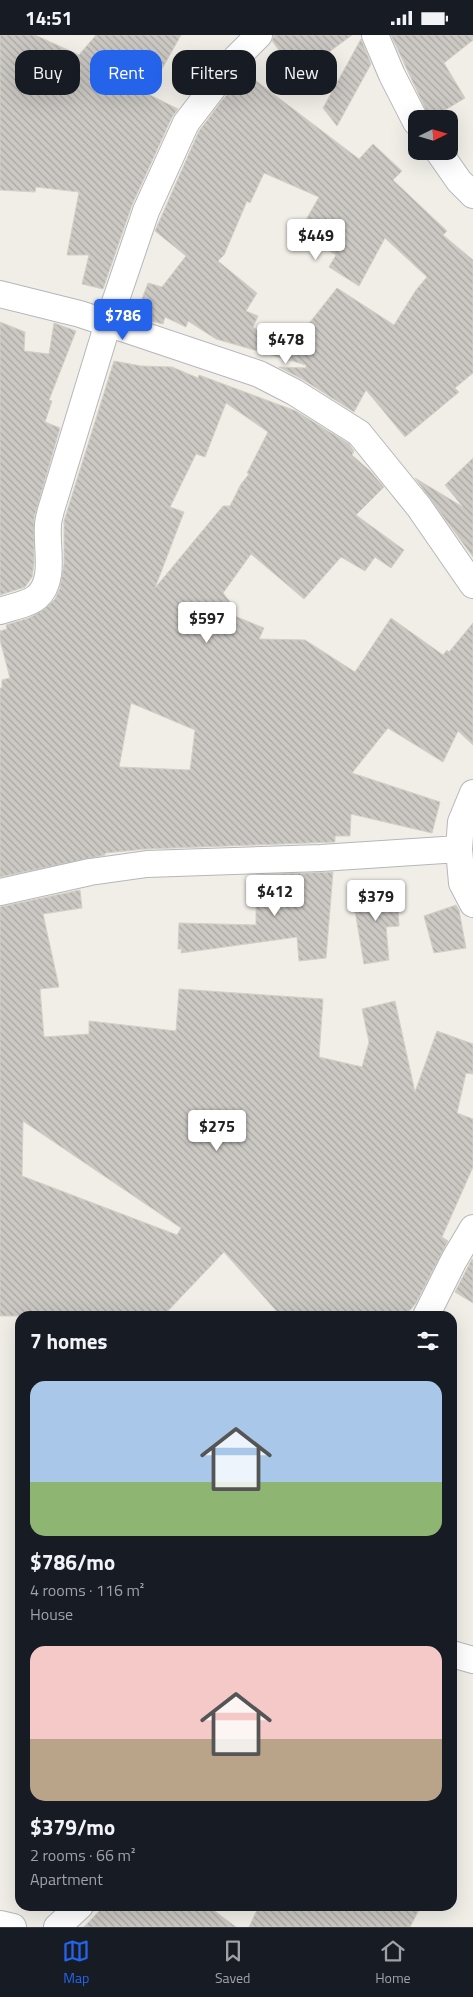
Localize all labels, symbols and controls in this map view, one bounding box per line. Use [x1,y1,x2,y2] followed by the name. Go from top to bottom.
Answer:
[25,3,72,32] text: 14:51
[15,50,80,95] chip: Buy
[90,50,162,95] chip: Rent
[172,50,256,95] chip: Filters
[266,50,337,95] chip: New
[408,110,458,160] north arrow
[408,110,458,160] map controls
[286,219,346,261] pin: $449
[298,223,334,247] text: $449
[93,299,153,341] pin: $786
[105,303,141,327] text: $786
[256,323,316,365] pin: $478
[268,327,304,351] text: $478
[177,601,237,644] pin: $597
[189,606,225,630] text: $597
[245,875,305,917] pin: $412
[257,879,293,903] text: $412
[346,879,406,922] pin: $379
[358,884,394,908] text: $379
[187,1109,247,1152] pin: $275
[199,1114,235,1138] text: $275
[30,1325,107,1357] text: 7 homes
[414,1327,442,1355] icon: filters
[191,1414,281,1504] icon: home
[30,1546,115,1578] text: $786/mo
[30,1578,144,1602] text: 4 rooms · 116 m²
[30,1602,73,1626] text: House
[191,1679,281,1769] icon: home
[30,1811,115,1843] text: $379/mo
[30,1843,135,1867] text: 2 rooms · 66 m²
[30,1867,103,1891] text: Apartment
[62,1937,90,1988] tab: Map
[215,1937,251,1988] tab: Saved
[375,1937,411,1988] tab: Home

